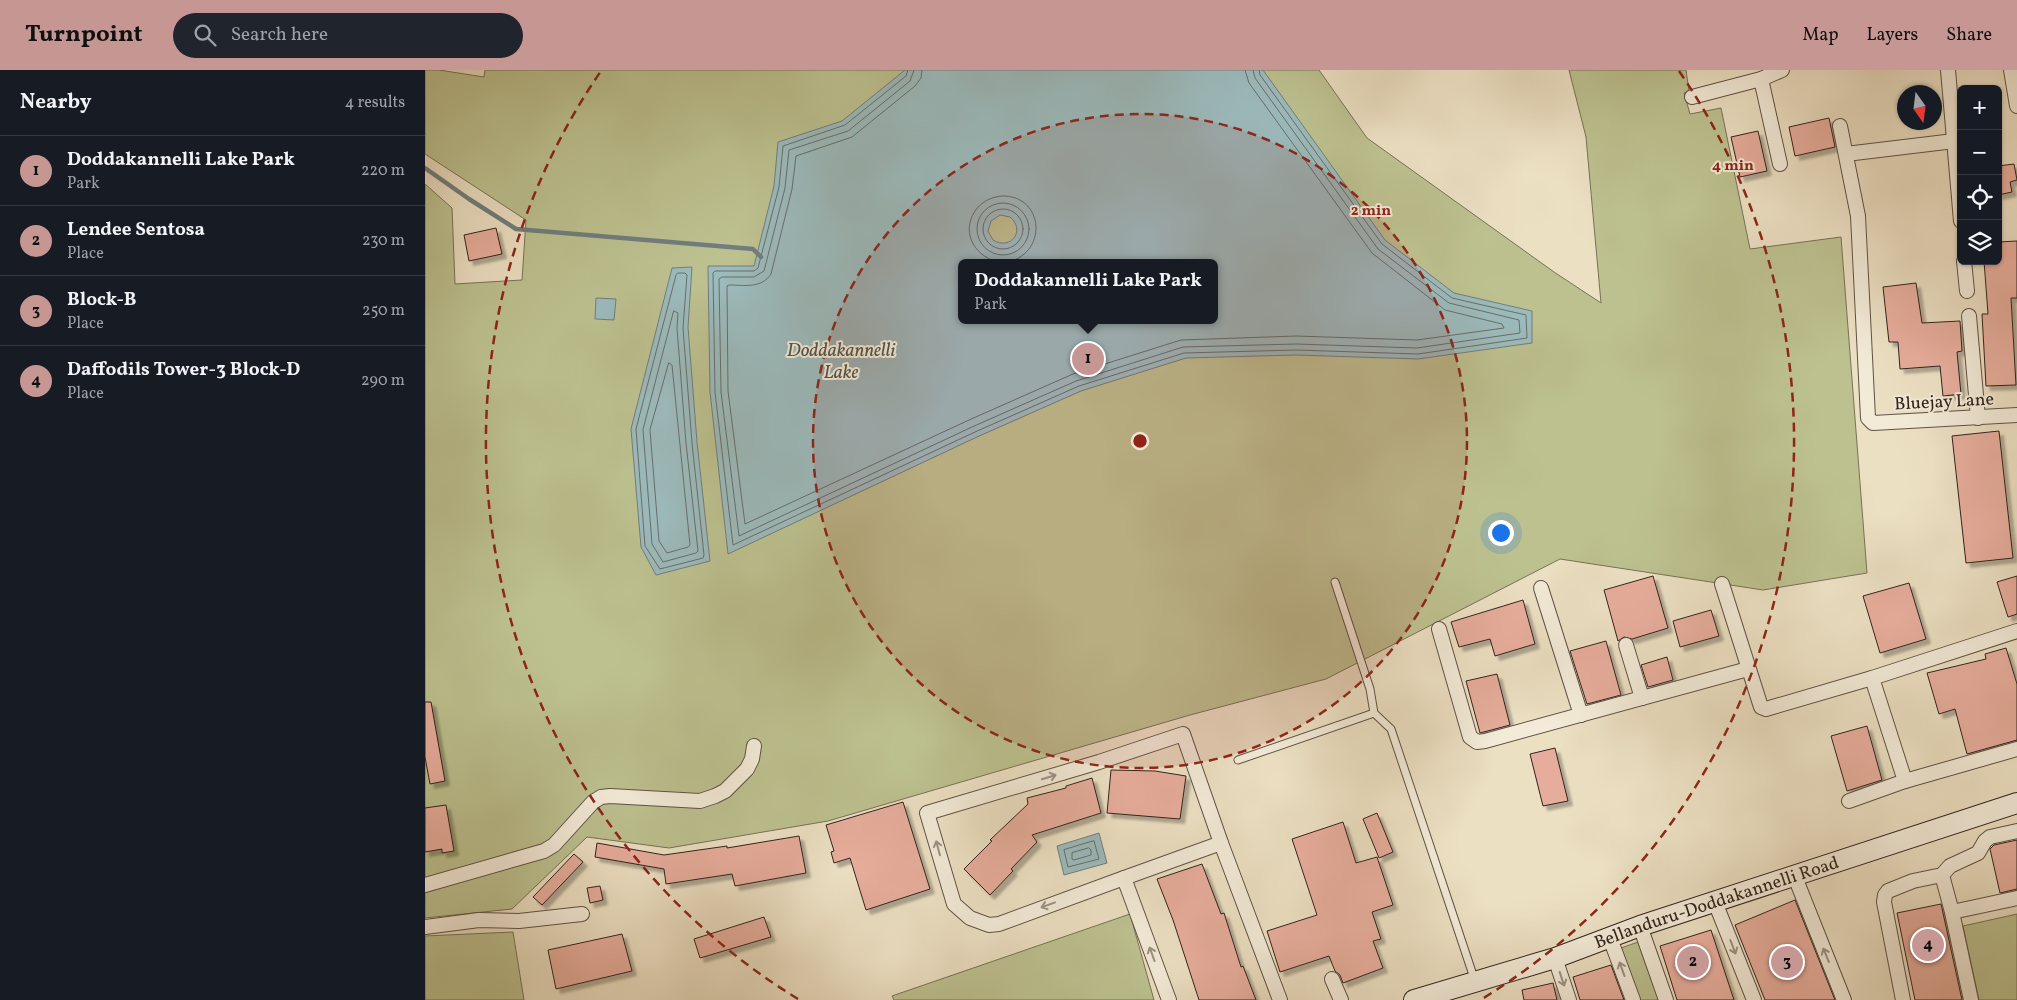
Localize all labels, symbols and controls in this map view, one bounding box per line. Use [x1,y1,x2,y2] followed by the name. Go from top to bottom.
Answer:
[173,13,523,58] search box
[25,18,143,52] text: Turnpoint
[191,21,219,49] icon: search
[231,22,328,48] text: Search here
[1802,23,1838,48] text: Map
[1866,23,1918,48] text: Layers
[1946,23,1992,48] text: Share
[1897,85,1942,130] north arrow
[1957,85,2002,265] map controls
[1957,85,2002,130] button: +
[20,88,91,117] text: Nearby
[345,92,405,114] text: 4 results
[1957,130,2002,175] button: −
[67,147,295,173] text: Doddakannelli Lake Park
[1712,156,1754,177] text: 4 min
[33,160,39,182] text: 1
[361,160,405,182] text: 220 m
[67,173,100,195] text: Park
[1957,175,2002,220] button: locate
[1351,201,1391,222] text: 2 min
[67,217,205,243] text: Lendee Sentosa
[1957,220,2002,265] button: layers
[32,230,40,252] text: 2
[362,230,405,252] text: 230 m
[67,243,104,265] text: Place
[958,259,1218,324] popup
[974,268,1202,294] text: Doddakannelli Lake Park
[67,287,136,313] text: Block-B
[974,294,1007,316] text: Park
[32,300,40,322] text: 3
[362,300,405,322] text: 250 m
[67,313,104,335] text: Place
[787,338,896,386] water label: Doddakannelli Lake
[1072,340,1104,378] pin: 1
[67,357,300,383] text: Daffodils Tower-3 Block-D
[31,370,41,392] text: 4
[361,370,405,392] text: 290 m
[67,383,104,405] text: Place
[1894,387,1995,418] street label: Bluejay Lane
[1131,432,1149,450] centre of rings
[1488,520,1514,546] your location
[1040,771,1056,781] one-way arrow
[932,840,942,856] one-way arrow
[1591,851,1842,956] street label: Bellanduru-Doddakannelli Road
[1041,901,1056,910] one-way arrow
[1912,926,1944,964] pin: 4
[1729,939,1738,954] one-way arrow
[1677,943,1709,981] pin: 2
[1771,943,1803,981] pin: 3
[1147,947,1156,962] one-way arrow
[1821,948,1831,963] one-way arrow
[1617,962,1626,977] one-way arrow
[1558,971,1568,987] one-way arrow

